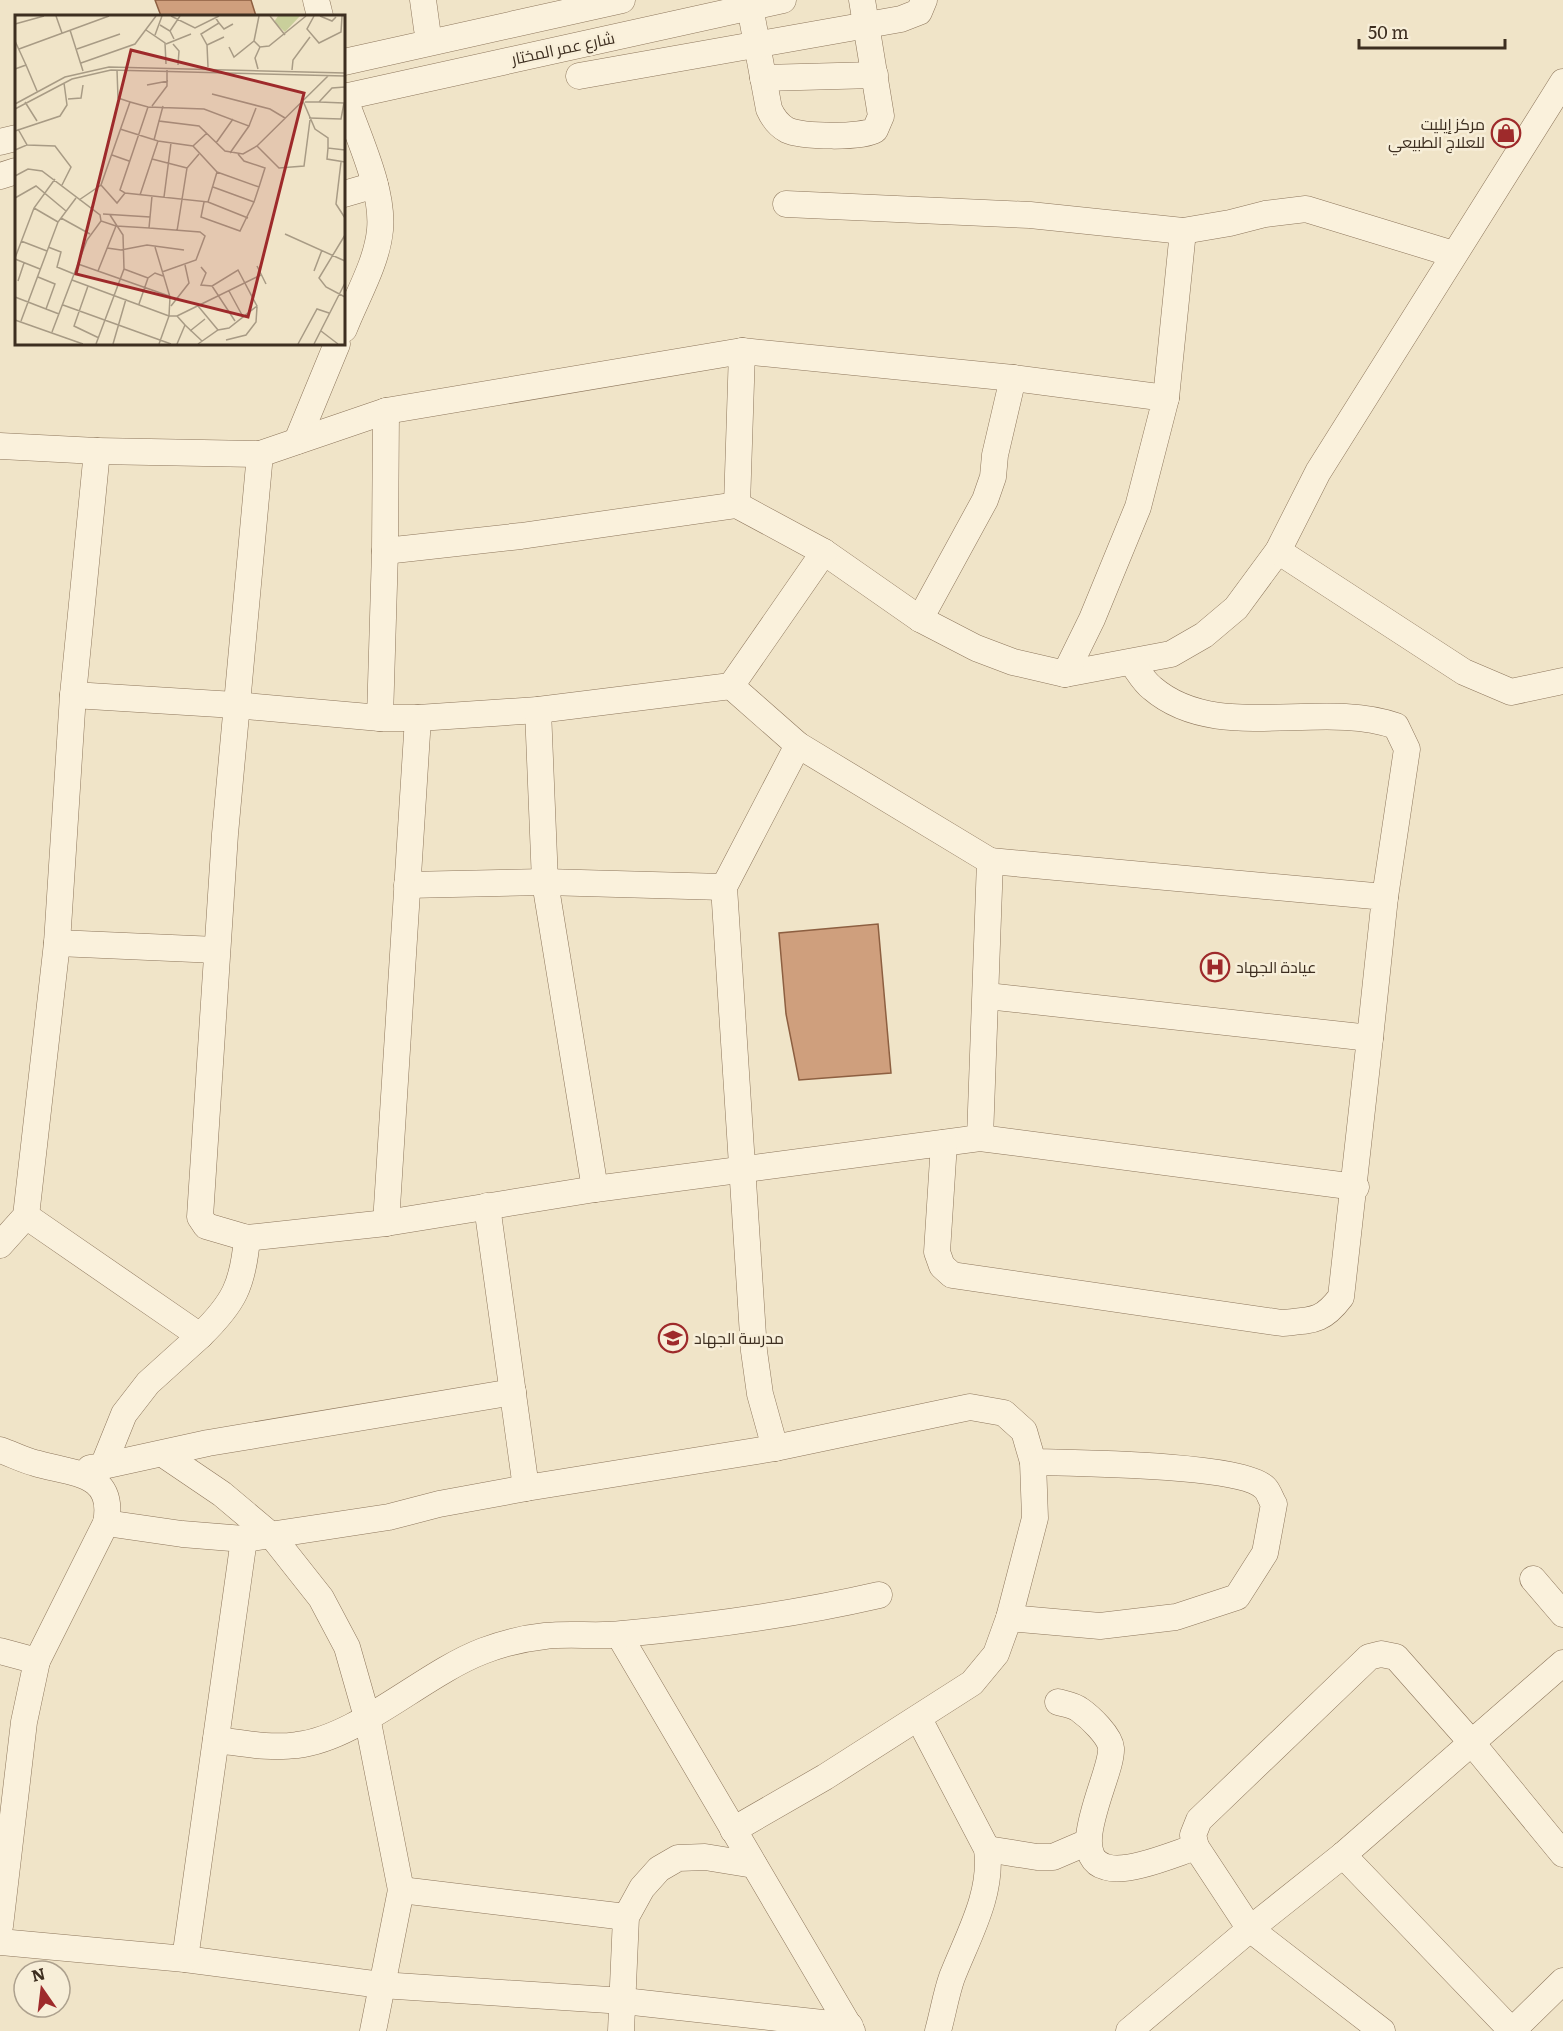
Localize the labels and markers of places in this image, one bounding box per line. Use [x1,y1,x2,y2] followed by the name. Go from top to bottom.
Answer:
[1388,111,1485,156] place label: مركز إيليت للعلاج الطبيعي
[1490,117,1522,149] shop icon: مركز إيليت للعلاج الطبيعي
[1199,951,1231,983] hospital icon: عيادة الجهاد
[1236,954,1317,978] place label: عيادة الجهاد
[657,1322,689,1354] school or university icon: مدرسة الجهاد
[694,1325,784,1349] place label: مدرسة الجهاد

